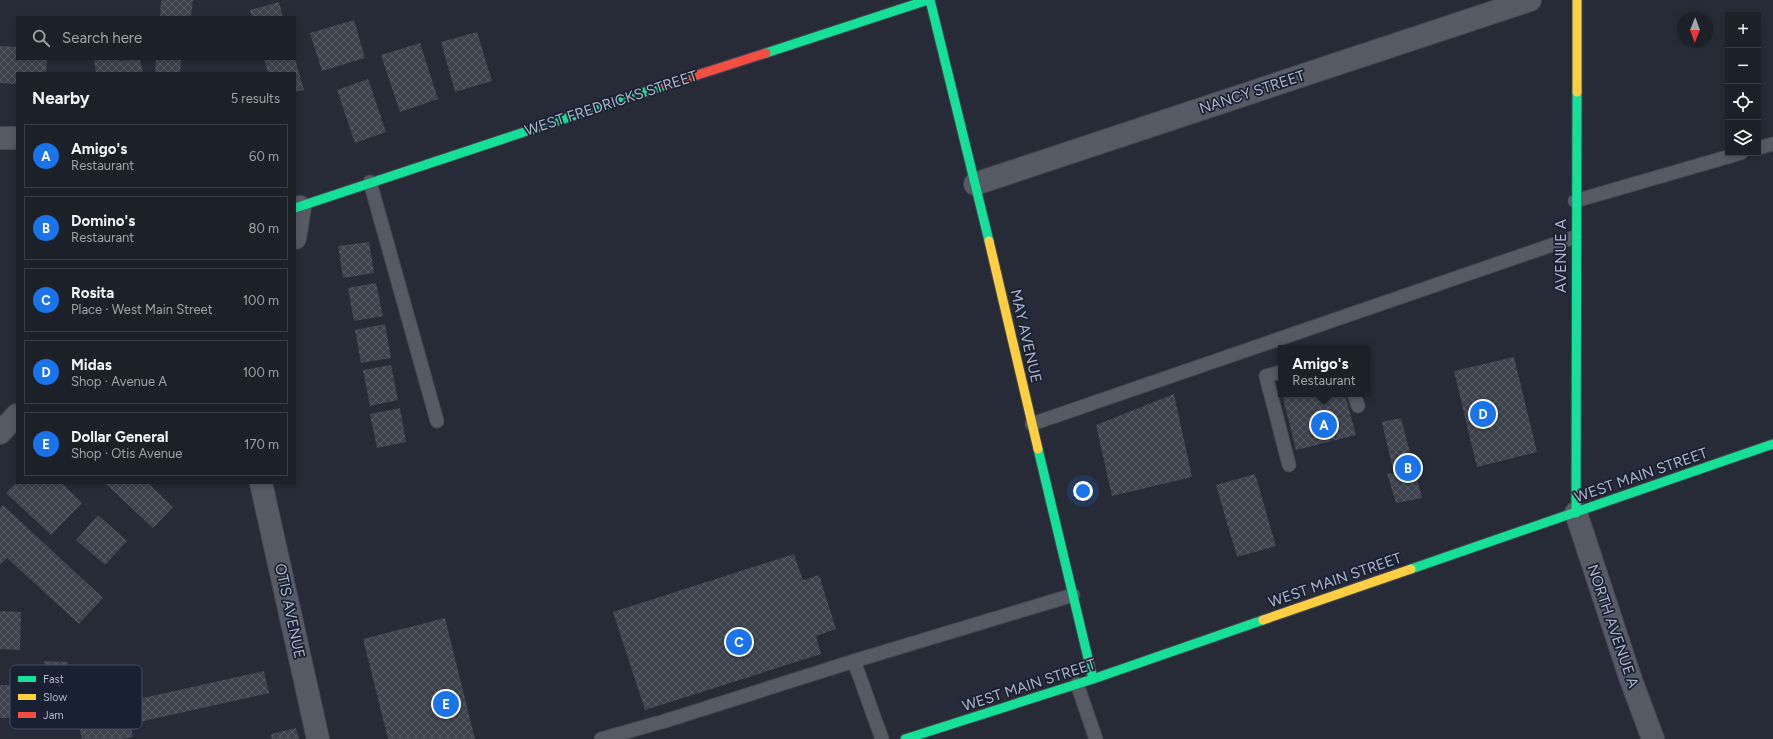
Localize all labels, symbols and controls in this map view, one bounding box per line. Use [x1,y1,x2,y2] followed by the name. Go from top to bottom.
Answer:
[1677,12,1713,48] north arrow
[1725,12,1761,156] map controls
[1725,12,1761,48] button: +
[16,16,296,60] search box
[30,27,52,49] icon: search
[62,29,142,47] text: Search here
[1725,48,1761,84] button: −
[522,66,700,139] street label: WEST FREDRICKS STREET
[1197,66,1308,118] street label: NANCY STREET
[1725,84,1761,120] button: locate
[32,88,90,108] text: Nearby
[231,91,280,106] text: 5 results
[1725,120,1761,156] button: layers
[71,140,127,158] text: Amigo's
[41,149,51,164] text: A
[249,149,279,164] text: 60 m
[71,158,134,173] text: Restaurant
[71,212,135,230] text: Domino's
[1552,219,1570,293] street label: AVENUE A
[42,221,50,236] text: B
[248,221,279,236] text: 80 m
[71,230,134,245] text: Restaurant
[71,284,114,302] text: Rosita
[1007,288,1045,384] street label: MAY AVENUE
[41,293,51,308] text: C
[243,293,279,308] text: 100 m
[71,302,213,317] text: Place · West Main Street
[1278,345,1370,397] popup
[1292,355,1348,373] text: Amigo's
[71,356,112,374] text: Midas
[41,365,51,380] text: D
[243,365,279,380] text: 100 m
[1292,373,1356,388] text: Restaurant
[71,374,167,389] text: Shop · Avenue A
[1470,399,1496,429] pin: D
[1311,410,1337,440] pin: A
[71,428,169,446] text: Dollar General
[42,437,50,452] text: E
[244,437,279,452] text: 170 m
[1572,444,1711,506] street label: WEST MAIN STREET
[71,446,182,461] text: Shop · Otis Avenue
[1395,453,1421,483] pin: B
[1073,481,1093,501] your location
[1266,549,1405,611] street label: WEST MAIN STREET
[271,562,309,660] street label: OTIS AVENUE
[1583,562,1643,690] street label: NORTH AVENUE A
[726,627,752,657] pin: C
[960,655,1099,715] street label: WEST MAIN STREET
[10,665,142,729] legend
[43,673,64,686] text: Fast
[433,689,459,719] pin: E
[43,691,67,704] text: Slow
[43,709,64,722] text: Jam

